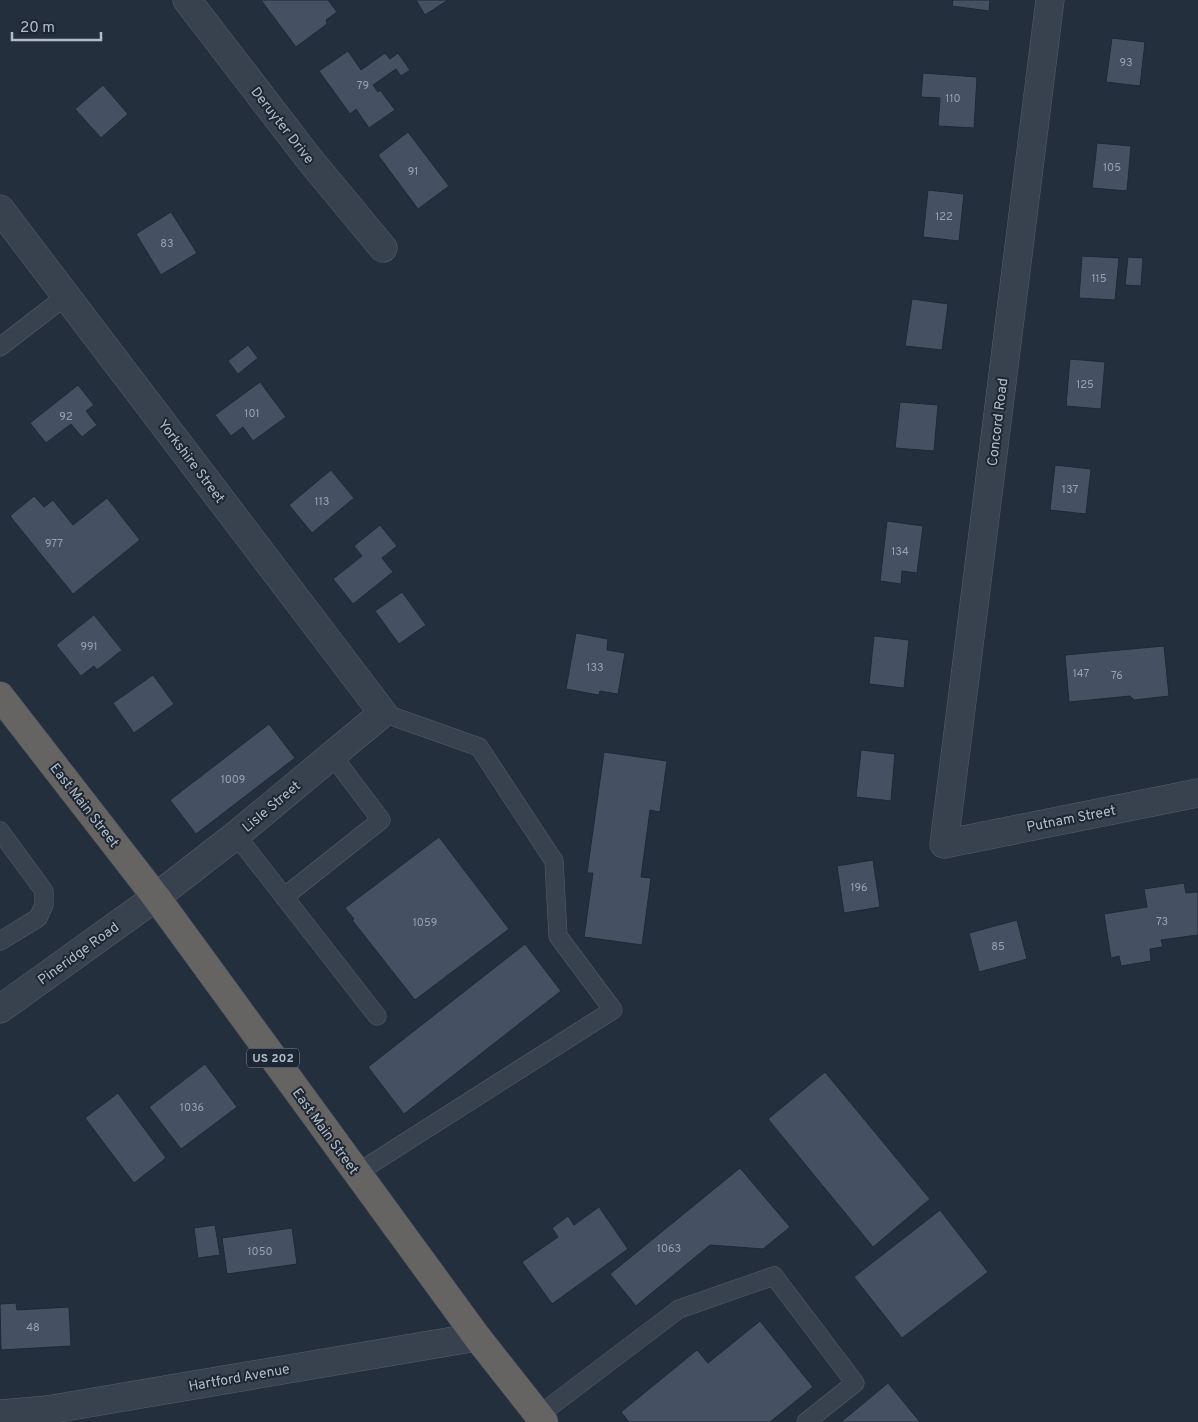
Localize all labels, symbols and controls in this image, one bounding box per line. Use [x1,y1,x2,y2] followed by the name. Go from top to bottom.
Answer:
[12,10,101,42] scale bar
[20,19,55,38] text: 20 m
[1119,56,1133,70] house number: 93
[357,79,369,93] house number: 79
[247,84,317,168] street label: Deruyter Drive
[945,92,961,106] house number: 110
[1103,161,1121,175] house number: 105
[408,165,418,179] house number: 91
[935,210,953,224] house number: 122
[160,237,174,251] house number: 83
[1091,272,1107,286] house number: 115
[985,377,1012,467] street label: Concord Road
[1076,378,1094,392] house number: 125
[244,407,260,421] house number: 101
[59,410,73,424] house number: 92
[154,417,228,507] street label: Yorkshire Street
[1062,483,1078,497] house number: 137
[315,495,329,509] house number: 113
[45,537,63,551] house number: 977
[891,545,909,559] house number: 134
[80,640,98,654] house number: 991
[586,661,604,675] house number: 133
[1073,667,1089,681] house number: 147
[1111,669,1123,683] house number: 76
[46,760,122,851] street label: East Main Street
[221,773,245,787] house number: 1009
[239,778,305,836] street label: Lisle Street
[1025,803,1117,836] street label: Putnam Street
[850,881,868,895] house number: 196
[1156,915,1168,929] house number: 73
[413,916,437,930] house number: 1059
[35,919,123,989] street label: Pineridge Road
[991,940,1005,954] house number: 85
[247,1048,299,1068] road number: US 202
[288,1086,362,1178] street label: East Main Street
[180,1101,204,1115] house number: 1036
[657,1242,681,1256] house number: 1063
[247,1245,273,1259] house number: 1050
[26,1321,40,1335] house number: 48
[187,1361,291,1396] street label: Hartford Avenue

